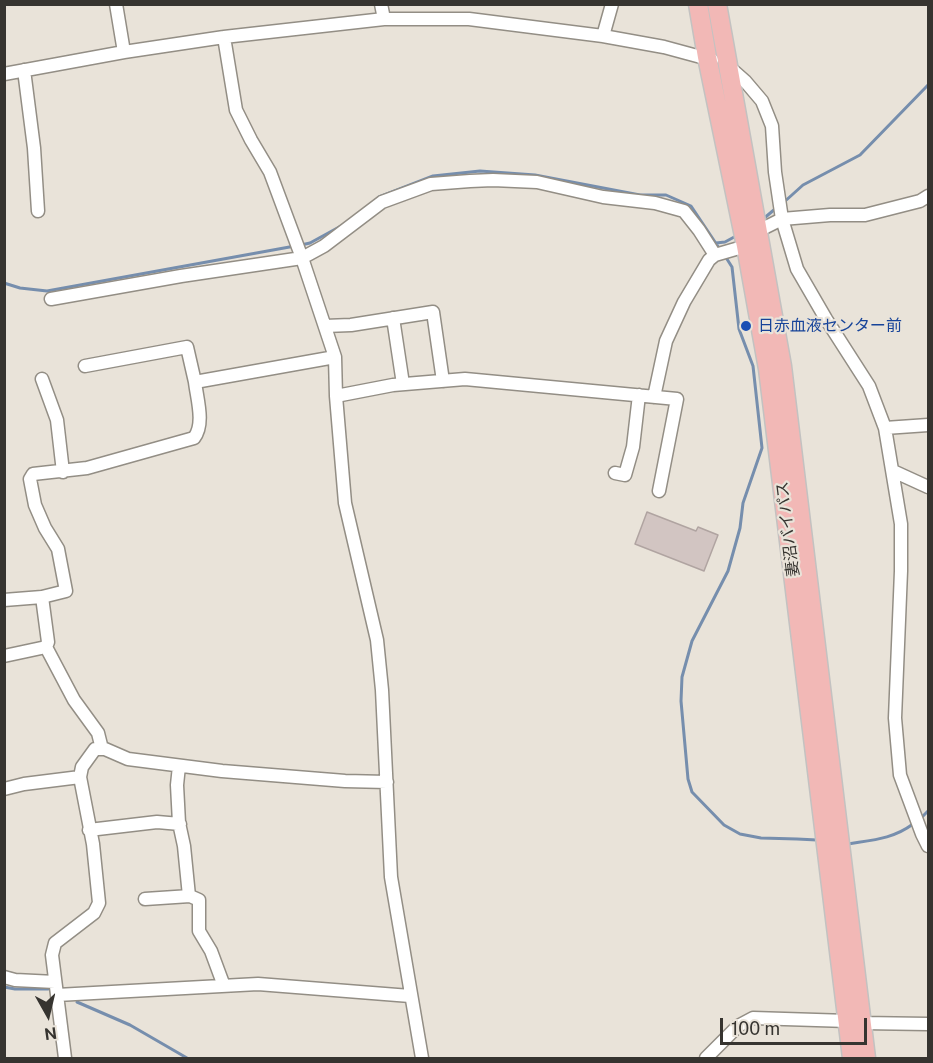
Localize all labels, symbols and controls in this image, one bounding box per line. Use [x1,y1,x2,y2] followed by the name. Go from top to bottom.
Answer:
[758,316,902,336] place label: 日赤血液センター前
[739,319,753,333] marker: 日赤血液センター前
[773,480,803,578] street label: 妻沼バイパス
[18,985,78,1045] north arrow
[723,1006,870,1044] scale bar
[731,1018,780,1039] text: 100 m
[43,1023,58,1044] text: N

